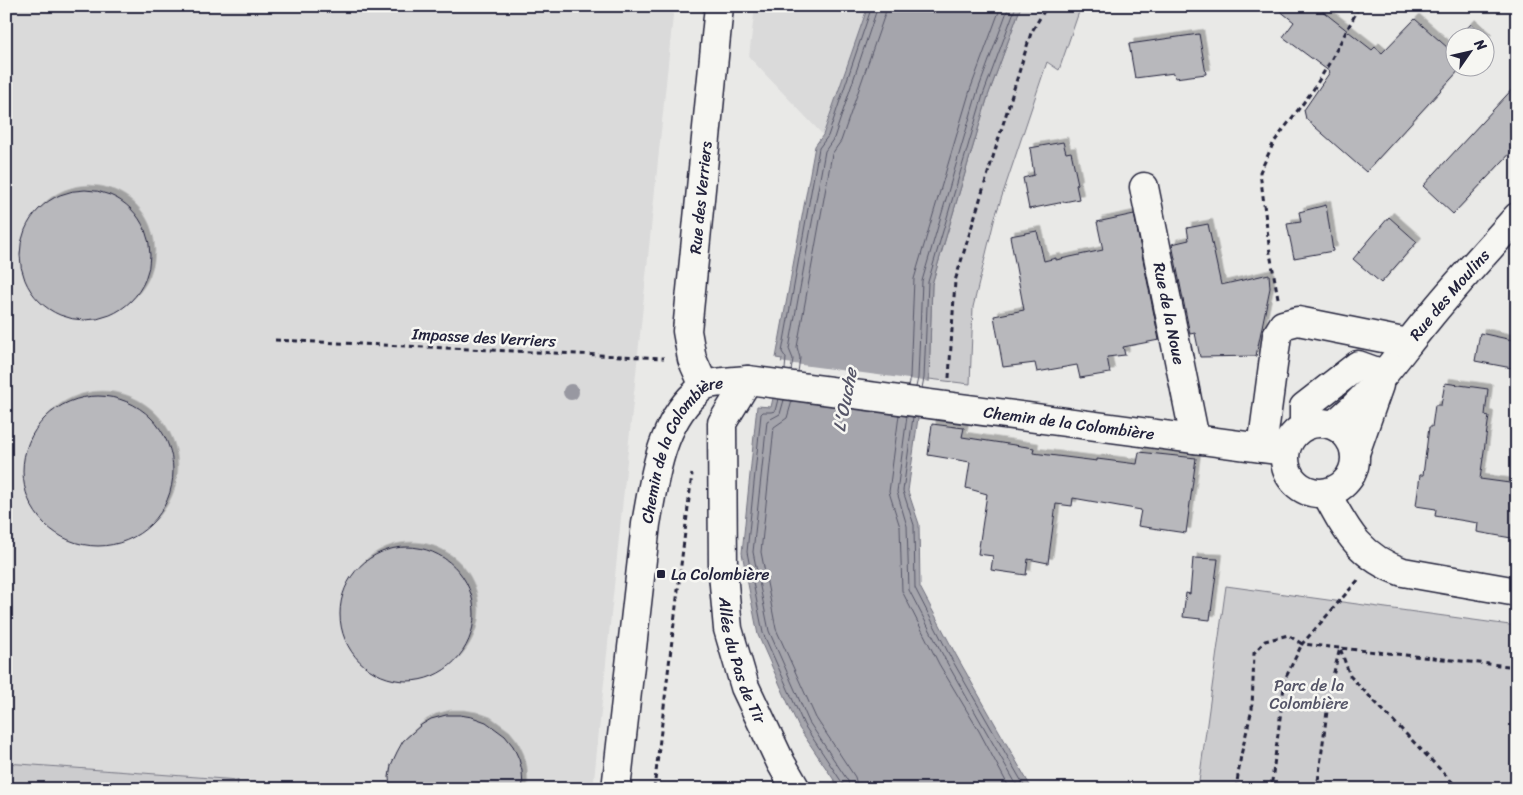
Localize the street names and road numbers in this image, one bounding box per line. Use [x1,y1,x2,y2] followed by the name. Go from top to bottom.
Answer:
[681,139,721,255] street label: Rue des Verriers
[1402,242,1498,347] street label: Rue des Moulins
[1145,260,1194,367] street label: Rue de la Noue
[410,319,557,356] street label: Impasse des Verriers
[632,368,725,526] street label: Chemin de la Colombière
[982,397,1156,449] street label: Chemin de la Colombière
[710,595,775,730] street label: Allée du Pas de Tir

